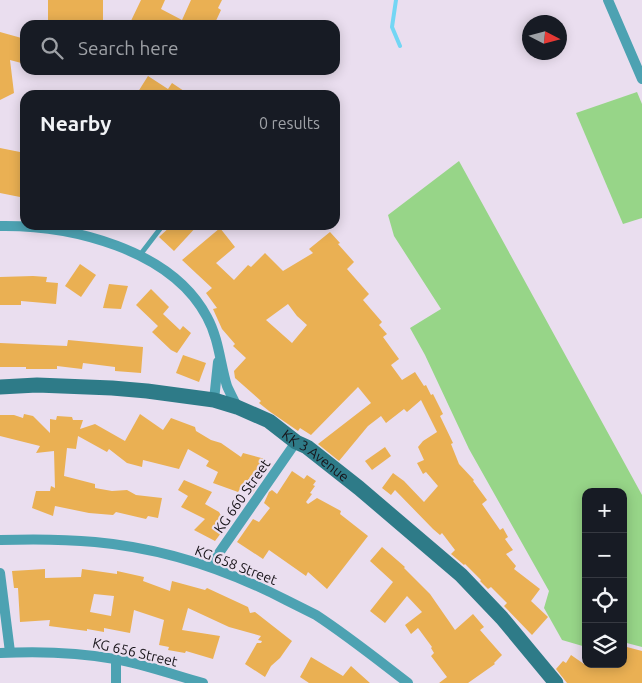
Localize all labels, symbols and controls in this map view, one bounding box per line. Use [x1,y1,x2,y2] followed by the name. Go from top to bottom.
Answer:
[522,15,567,60] north arrow
[20,20,340,75] search box
[38,34,66,62] icon: search
[78,37,178,59] text: Search here
[40,111,111,135] text: Nearby
[259,114,320,132] text: 0 results
[279,426,352,485] street label: KK 3 Avenue
[211,456,274,536] street label: KG 660 Street
[582,488,627,668] map controls
[582,488,627,533] button: +
[582,533,627,578] button: −
[193,542,280,588] street label: KG 658 Street
[582,578,627,623] button: locate
[582,623,627,668] button: layers
[91,634,179,670] street label: KG 656 Street

